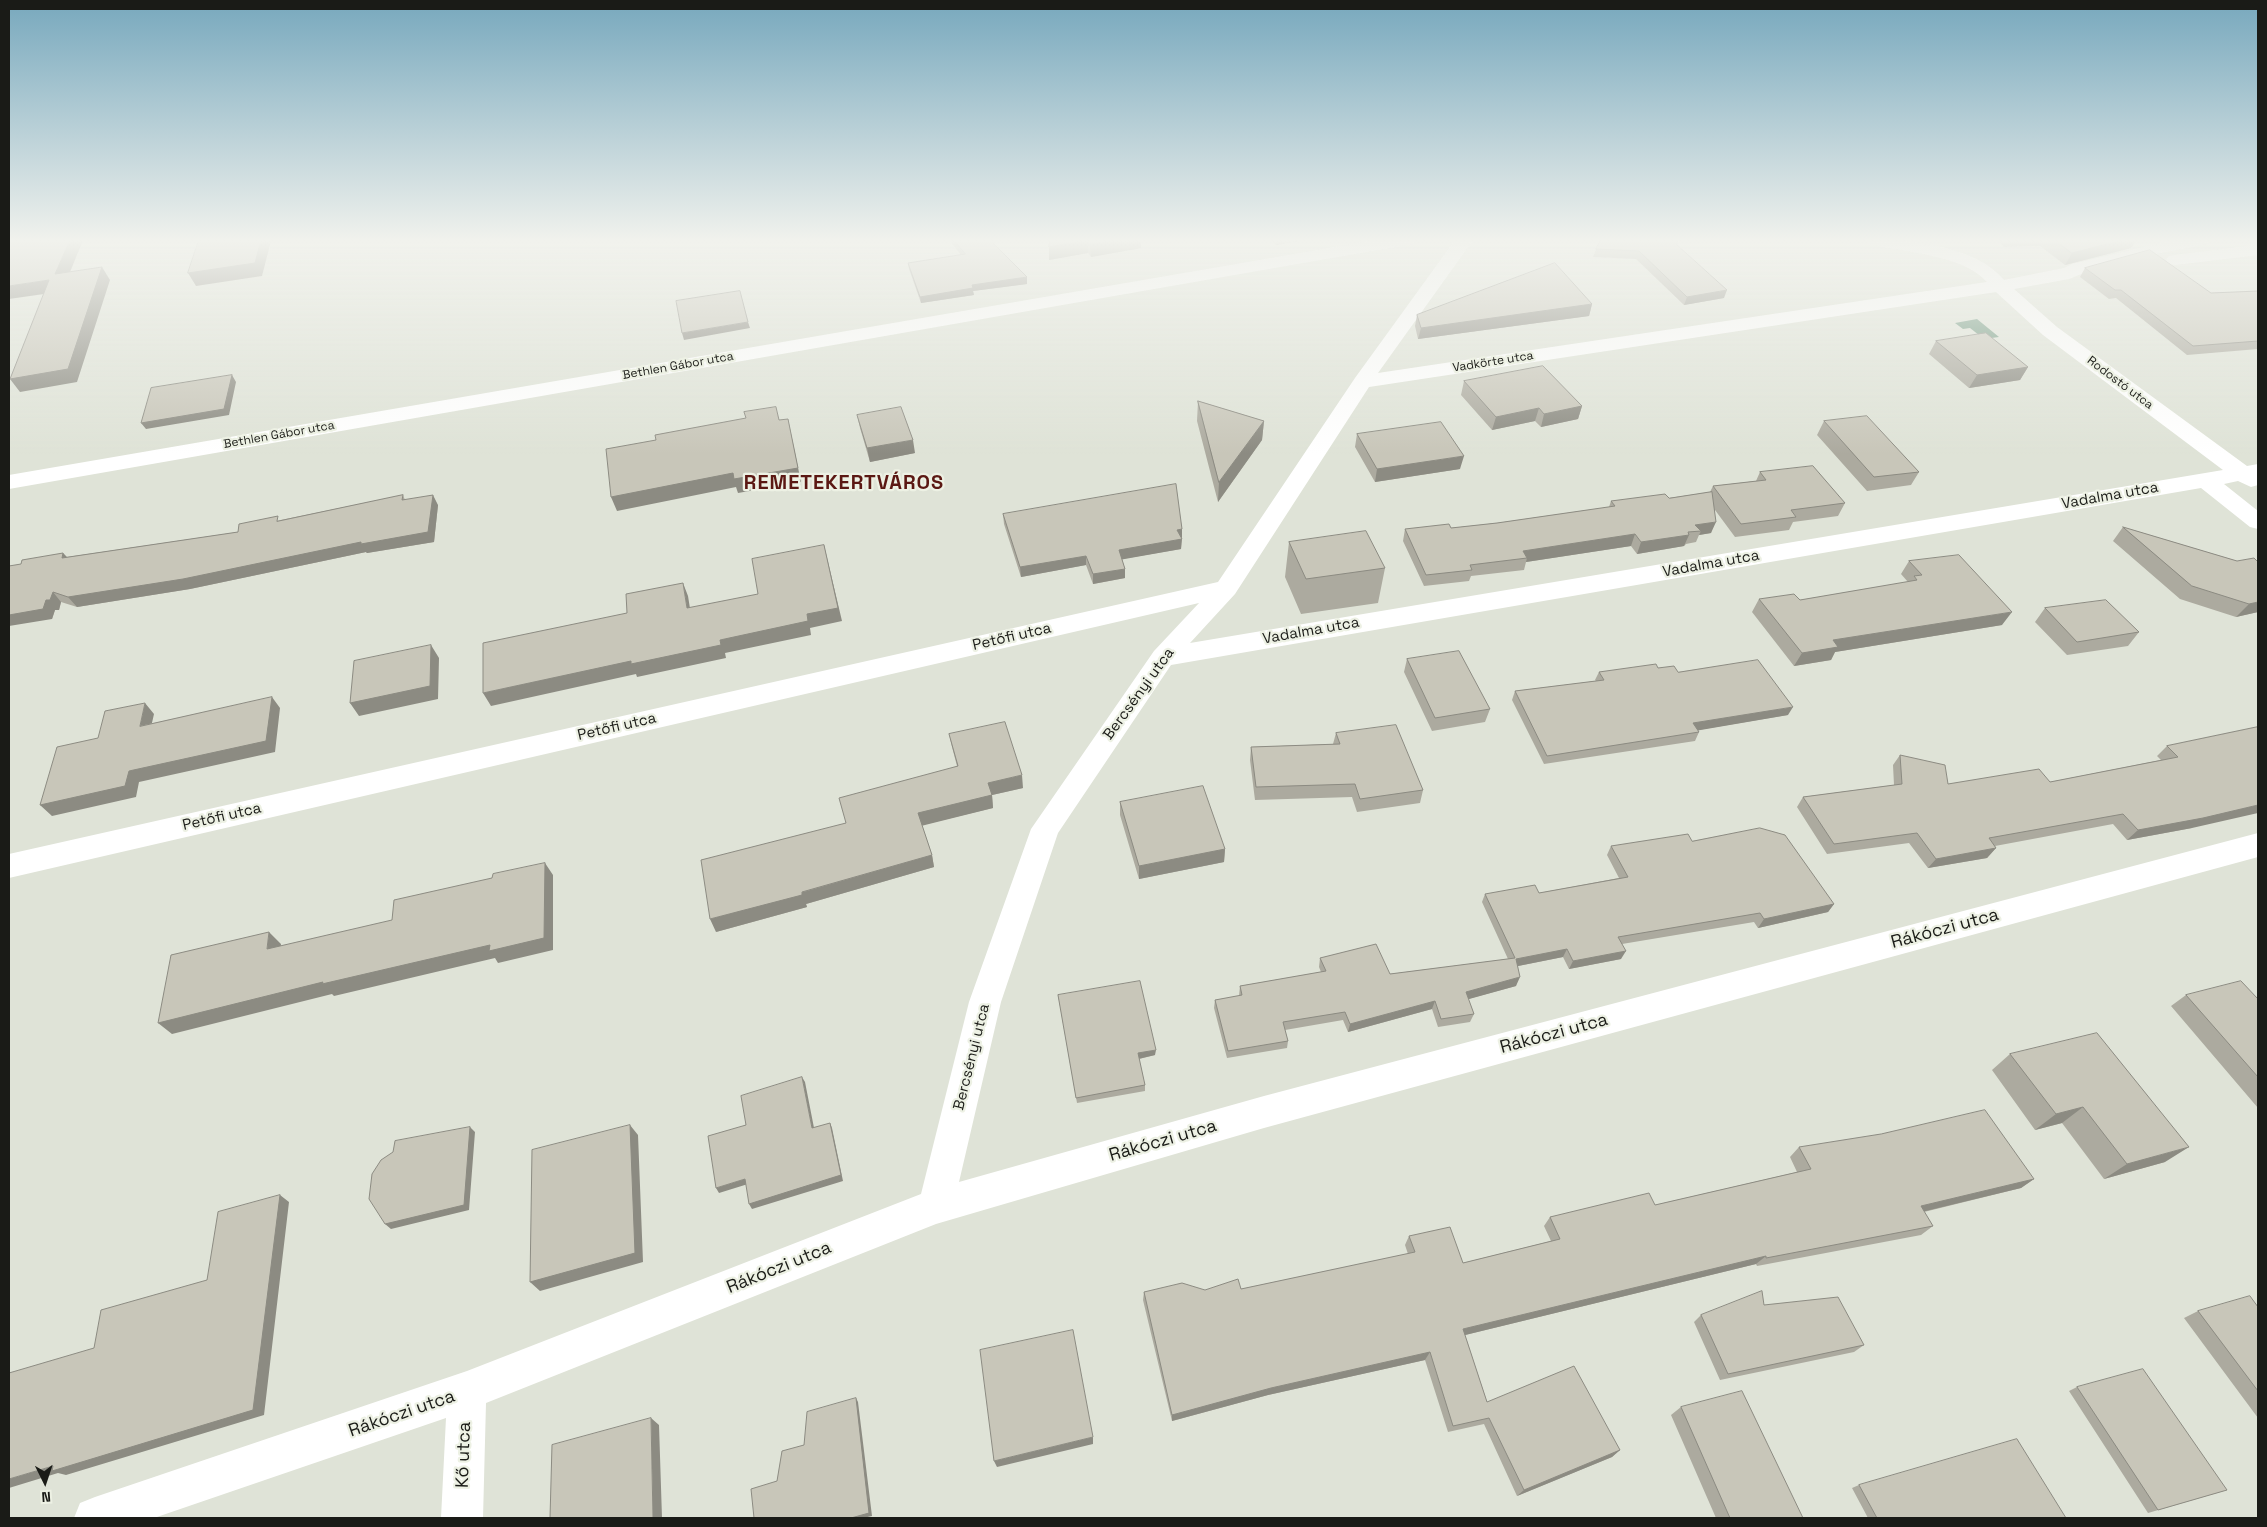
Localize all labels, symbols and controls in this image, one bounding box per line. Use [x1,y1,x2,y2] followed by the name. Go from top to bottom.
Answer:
[1451,348,1535,376] street label: Vadkörte utca
[621,349,735,383] street label: Bethlen Gábor utca
[2084,354,2156,412] street label: Rodostó utca
[222,418,336,452] street label: Bethlen Gábor utca
[742,472,946,496] district label: REMETEKERTVÁROS
[2060,479,2160,513] street label: Vadalma utca
[1661,547,1761,581] street label: Vadalma utca
[1261,614,1361,648] street label: Vadalma utca
[971,619,1053,655] street label: Petőfi utca
[1100,645,1178,743] street label: Bercsényi utca
[576,709,658,745] street label: Petőfi utca
[181,799,263,835] street label: Petőfi utca
[1889,904,2001,954] street label: Rákóczi utca
[950,1002,994,1112] street label: Bercsényi utca
[1498,1009,1610,1059] street label: Rákóczi utca
[1107,1115,1219,1167] street label: Rákóczi utca
[724,1237,834,1299] street label: Rákóczi utca
[346,1386,458,1442] street label: Rákóczi utca
[452,1421,476,1489] street label: Kő utca
[20,1457,70,1507] north arrow
[41,1488,51,1506] text: N

